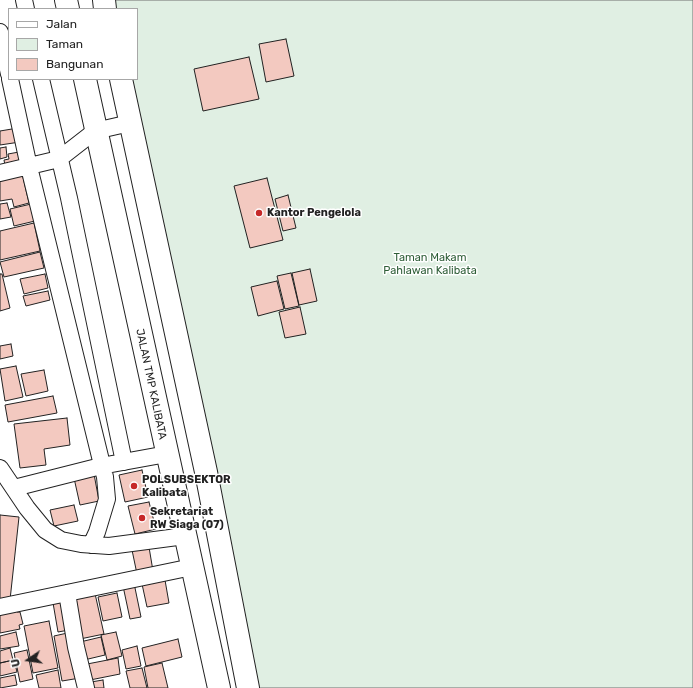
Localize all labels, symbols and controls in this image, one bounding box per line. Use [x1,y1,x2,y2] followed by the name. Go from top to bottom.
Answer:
[8,8,138,80] legend
[46,17,77,31] text: Jalan
[46,37,83,51] text: Taman
[46,57,103,71] text: Bangunan
[267,206,361,220] place label: Kantor Pengelola
[254,208,264,218] marker: Kantor Pengelola
[383,251,477,277] park label: Taman Makam Pahlawan Kalibata
[133,327,169,441] street label: JALAN TMP KALIBATA
[142,473,231,499] place label: POLSUBSEKTOR Kalibata
[129,481,139,491] marker: POLSUBSEKTOR Kalibata
[150,505,224,531] place label: Sekretariat RW Siaga (07)
[137,513,147,523] marker: Sekretariat RW Siaga (07)
[8,640,48,680] north arrow
[9,657,23,668] text: U

